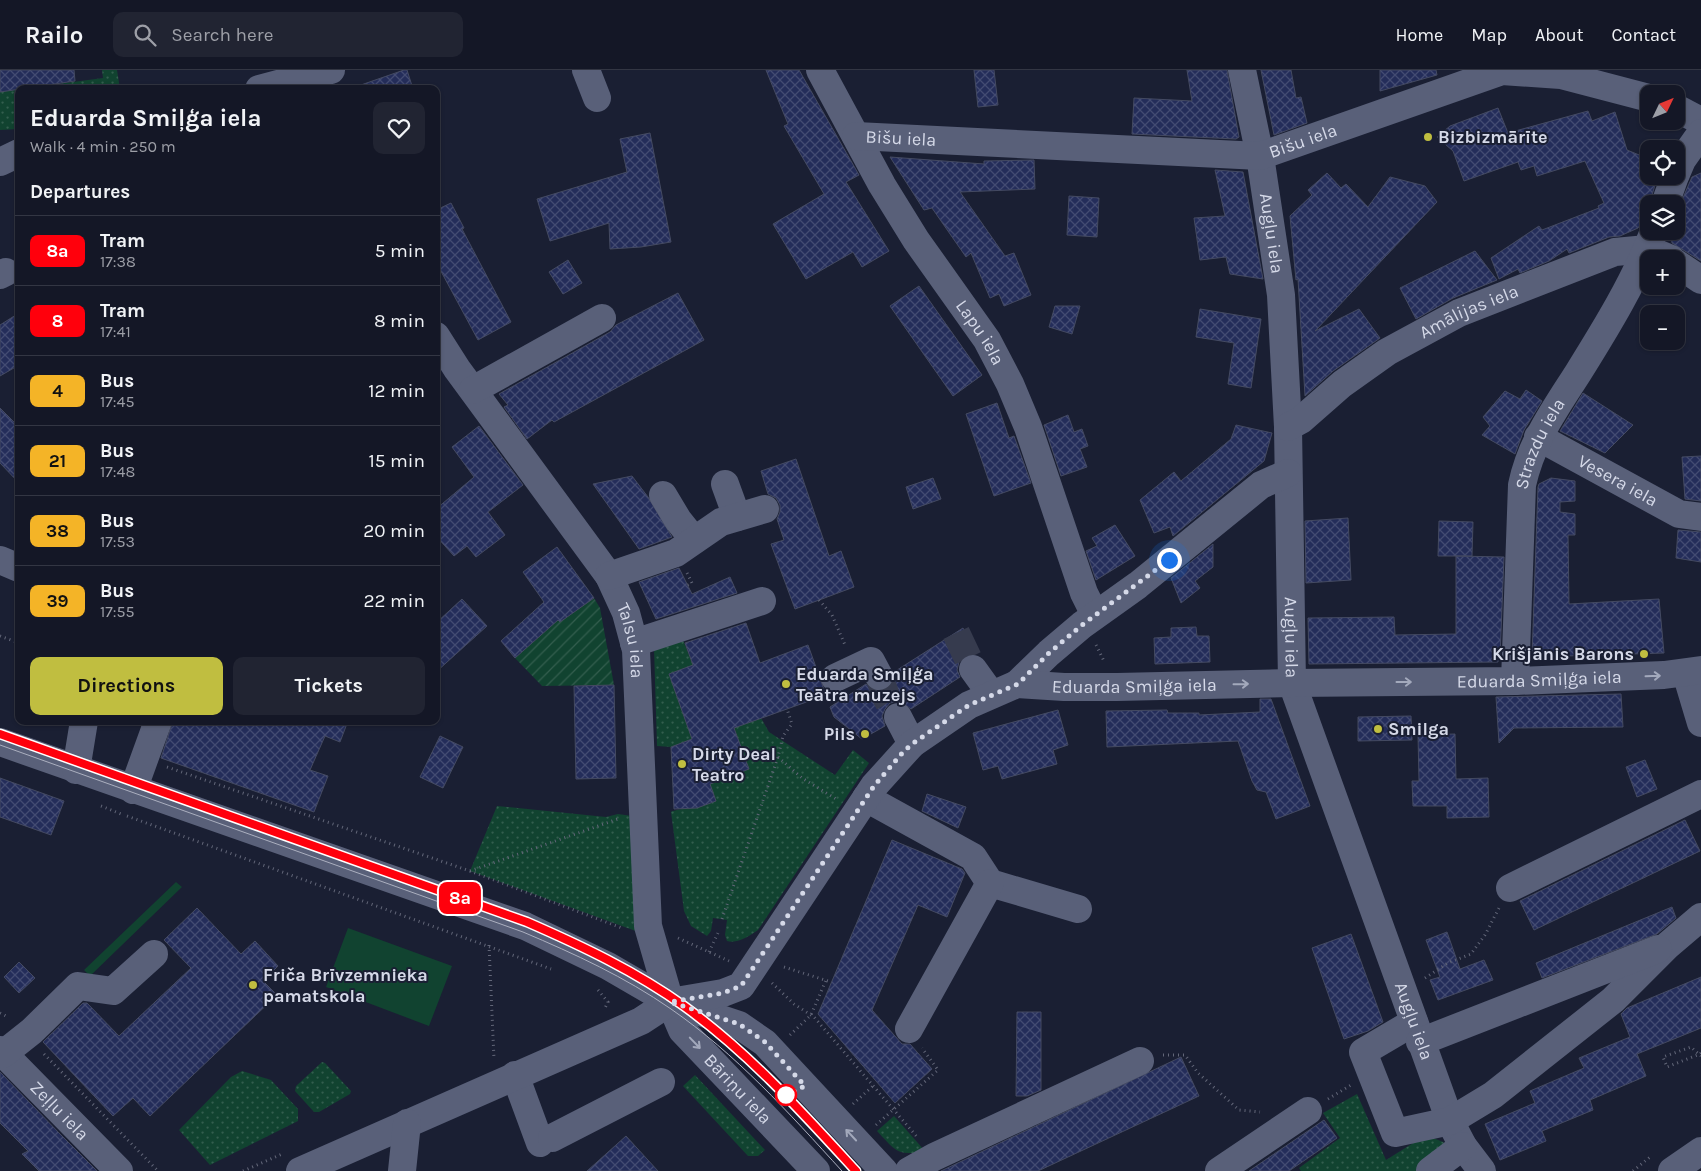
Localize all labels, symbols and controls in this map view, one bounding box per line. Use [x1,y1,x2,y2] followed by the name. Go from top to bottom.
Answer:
[113,12,463,57] search box
[25,21,83,49] text: Railo
[131,21,159,49] icon: search
[171,24,273,46] text: Search here
[1395,24,1443,46] text: Home
[1471,24,1507,46] text: Map
[1535,24,1584,46] text: About
[1612,24,1676,46] text: Contact
[1640,85,1685,130] north arrow
[1640,85,1685,350] map controls
[373,102,425,154] button: heart
[30,104,261,132] text: Eduarda Smiļģa iela
[1266,119,1340,163] street label: Bišu iela
[865,125,937,151] street label: Bišu iela
[1438,126,1548,148] place label: Bizbizmārīte
[1422,131,1434,143] marker: Bizbizmārīte
[30,137,176,156] text: Walk · 4 min · 250 m
[1640,140,1685,185] button: locate
[30,181,130,203] text: Departures
[1255,191,1289,275] street label: Augļu iela
[1640,195,1685,240] button: layers
[100,230,145,252] text: Tram
[46,240,69,262] text: 8a
[375,240,425,262] text: 5 min
[1640,250,1685,295] button: +
[100,252,136,271] text: 17:38
[1415,280,1521,343] street label: Amālijas iela
[951,295,1009,369] street label: Lapu iela
[100,300,145,322] text: Tram
[1640,305,1685,350] button: −
[52,310,63,332] text: 8
[374,310,425,332] text: 8 min
[100,322,131,341] text: 17:41
[100,370,134,392] text: Bus
[52,380,63,402] text: 4
[368,380,425,402] text: 12 min
[100,392,134,411] text: 17:45
[1510,394,1570,491] street label: Strazdu iela
[100,440,134,462] text: Bus
[49,450,66,472] text: 21
[369,450,425,472] text: 15 min
[1574,450,1662,511] street label: Vesera iela
[100,462,135,481] text: 17:48
[100,510,134,532] text: Bus
[46,520,69,542] text: 38
[363,520,425,542] text: 20 min
[100,532,135,551] text: 17:53
[1157,548,1182,573] your location
[100,580,134,602] text: Bus
[46,590,69,612] text: 39
[364,590,425,612] text: 22 min
[1280,597,1303,678] street label: Augļu iela
[612,599,648,679] street label: Talsu iela
[100,602,135,621] text: 17:55
[1492,643,1634,665] place label: Krišjānis Barons
[1638,648,1650,660] marker: Krišjānis Barons
[30,657,223,715] button: Directions
[233,657,425,715] button: Tickets
[796,663,934,706] place label: Eduarda Smiļģa Teātra muzejs
[1457,666,1622,693] street label: Eduarda Smiļģa iela
[1645,671,1661,680] one-way arrow
[1051,674,1217,698] street label: Eduarda Smiļģa iela
[1395,677,1411,687] one-way arrow
[780,678,792,690] marker: Eduarda Smiļģa Teātra muzejs
[1232,679,1249,689] one-way arrow
[1388,718,1449,740] place label: Smilga
[824,723,855,745] place label: Pils
[1372,723,1384,735] marker: Smilga
[859,728,871,740] marker: Pils
[692,743,776,786] place label: Dirty Deal Teatro
[676,758,688,770] marker: Dirty Deal Teatro
[438,882,482,914] line badge: 8a
[449,887,471,909] text: 8a
[263,964,428,1007] place label: Friča Brīvzemnieka pamatskola
[247,979,259,991] marker: Friča Brīvzemnieka pamatskola
[1390,979,1438,1063] street label: Augļu iela
[689,1037,701,1049] one-way arrow
[699,1049,776,1129] street label: Bāriņu iela
[26,1076,94,1145] street label: Zeļļu iela
[775,1084,797,1106] unlabelled marker
[845,1129,857,1142] one-way arrow

